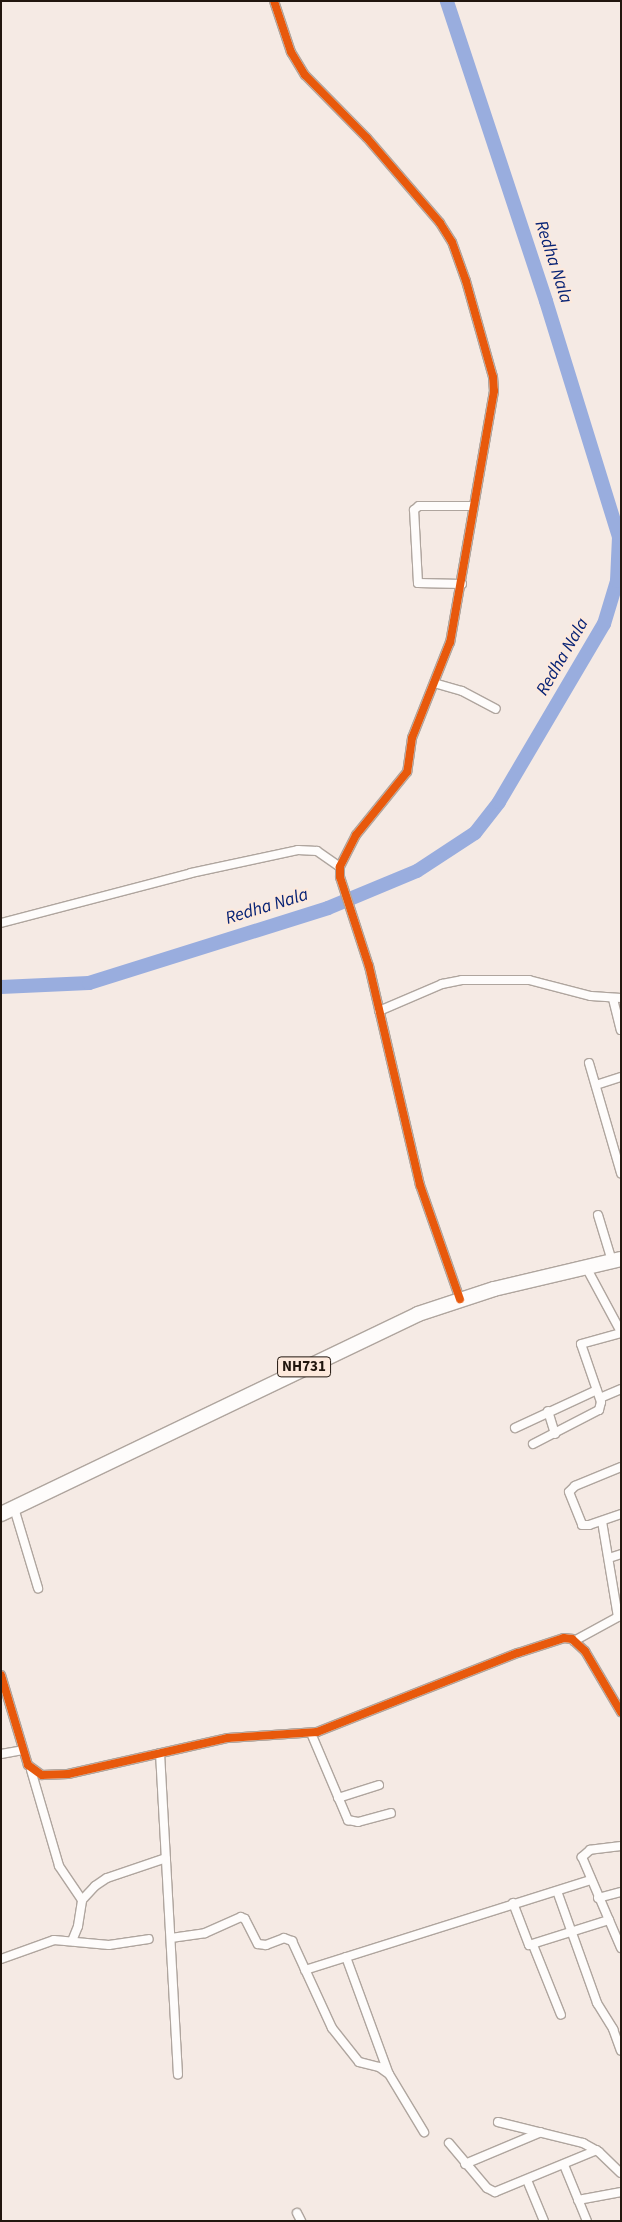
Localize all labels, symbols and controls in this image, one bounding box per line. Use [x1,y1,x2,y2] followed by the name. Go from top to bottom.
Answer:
[529,218,577,306] water label: Redha Nala
[532,615,594,699] water label: Redha Nala
[223,884,311,930] water label: Redha Nala
[276,1354,332,1380] road number: NH731

